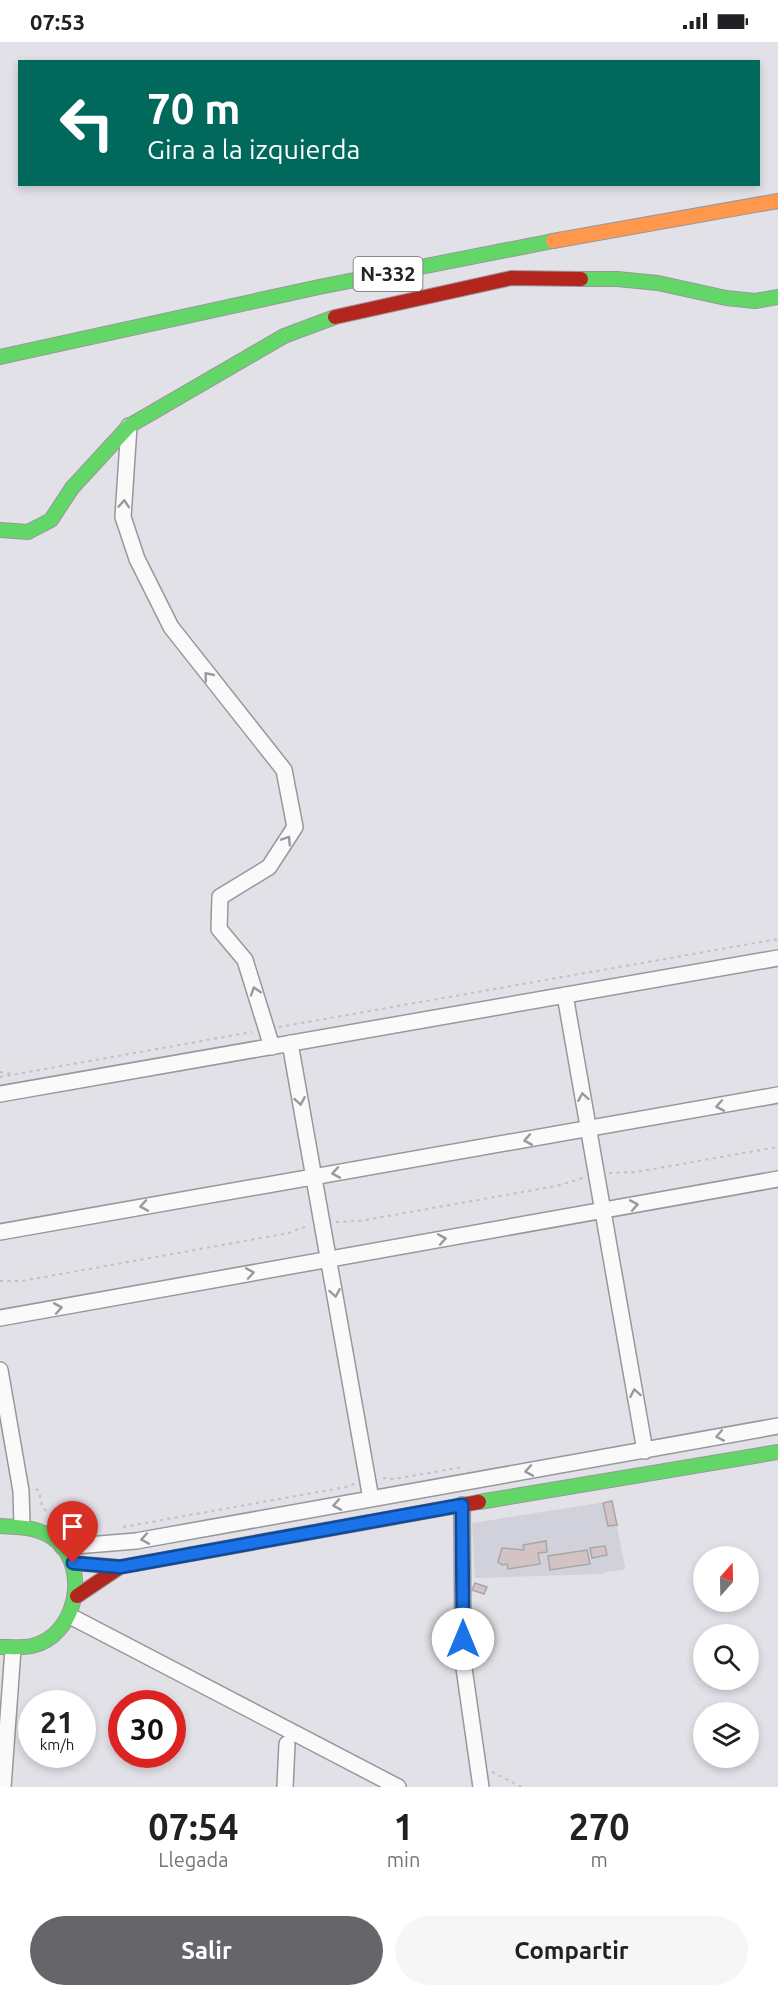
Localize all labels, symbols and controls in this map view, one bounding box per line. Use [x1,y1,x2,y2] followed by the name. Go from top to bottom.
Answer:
[30,9,85,34] text: 07:53
[48,84,126,162] icon: left
[147,85,241,132] text: 70 m
[147,134,360,164] text: Gira a la izquierda
[354,257,422,291] road number: N-332
[117,499,130,508] one-way arrow
[204,672,215,683] one-way arrow
[279,836,291,846] one-way arrow
[250,986,262,997] one-way arrow
[577,1093,590,1103] one-way arrow
[293,1096,306,1106] one-way arrow
[716,1099,725,1111] one-way arrow
[524,1133,533,1145] one-way arrow
[332,1166,342,1179] one-way arrow
[628,1199,638,1212] one-way arrow
[139,1200,149,1212] one-way arrow
[436,1233,446,1246] one-way arrow
[245,1268,254,1280] one-way arrow
[328,1288,340,1298] one-way arrow
[52,1302,62,1315] one-way arrow
[629,1388,641,1398] one-way arrow
[716,1430,725,1442] one-way arrow
[524,1464,534,1477] one-way arrow
[332,1499,341,1511] one-way arrow
[47,1501,98,1563] pin
[56,1510,89,1543] icon: arrive
[140,1532,150,1545] one-way arrow
[693,1546,759,1612] north arrow
[693,1546,759,1768] map controls
[431,1607,495,1671] position arrow
[693,1624,759,1690] button: search
[108,1690,186,1768] speed limit sign: 30
[693,1702,759,1768] button: layers
[40,1705,74,1739] text: 21
[40,1736,74,1753] text: km/h
[148,1806,238,1847] text: 07:54
[393,1806,414,1847] text: 1
[569,1806,630,1847] text: 270
[158,1848,229,1871] text: Llegada
[387,1848,420,1871] text: min
[591,1848,608,1871] text: m
[30,1916,383,1985] button: Salir
[395,1916,748,1985] button: Compartir

